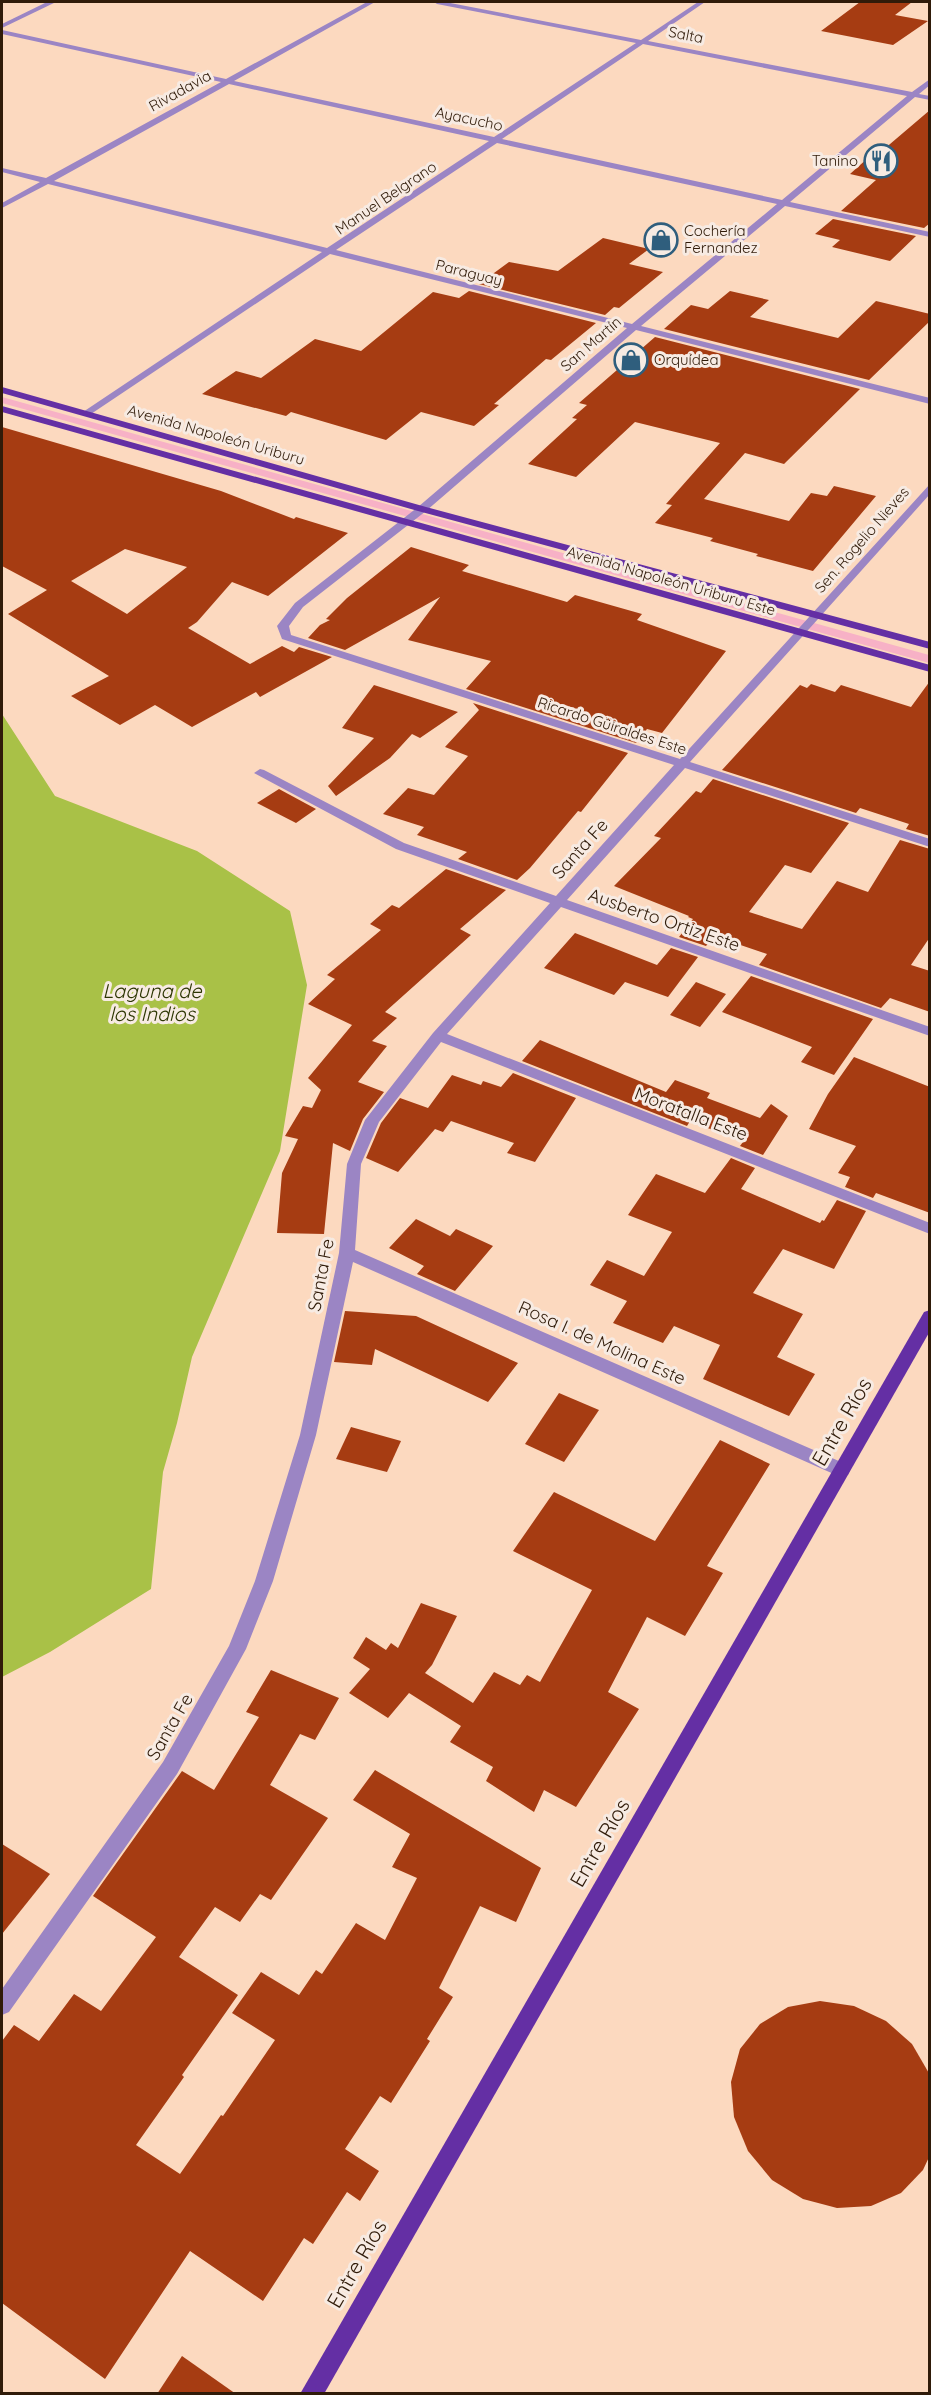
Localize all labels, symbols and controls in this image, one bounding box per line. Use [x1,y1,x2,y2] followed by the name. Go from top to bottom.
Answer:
[667,22,705,47] street label: Salta
[145,66,214,115] street label: Rivadavia
[434,102,505,135] street label: Ayacucho
[863,143,899,179] restaurant icon: Tanino
[812,151,858,170] place label: Tanino
[331,157,440,238] street label: Manuel Belgrano
[684,221,758,257] place label: Cochería Fernandez
[643,222,679,258] shop icon: Cochería Fernandez
[434,255,504,290] street label: Paraguay
[556,312,625,375] street label: San Martín
[613,342,649,378] shop icon: Orquídea
[654,350,719,369] place label: Orquídea
[125,400,307,469] street label: Avenida Napoleón Uriburu
[810,483,913,597] street label: Sen. Rogelio Nieves
[565,542,778,619] street label: Avenida Napoleón Uriburu Este
[535,692,689,759] street label: Ricardo Güiraldes Este
[547,814,613,884] street label: Santa Fe
[585,883,743,956] street label: Ausberto Ortiz Este
[102,978,202,1026] water label: Laguna de los Indios
[631,1081,751,1146] street label: Moratalla Este
[302,1237,339,1313] street label: Santa Fe
[515,1295,689,1390] street label: Rosa I. de Molina Este
[805,1373,877,1470] street label: Entre Ríos
[141,1689,198,1764] street label: Santa Fe
[563,1794,635,1891] street label: Entre Ríos
[320,2215,392,2312] street label: Entre Ríos

